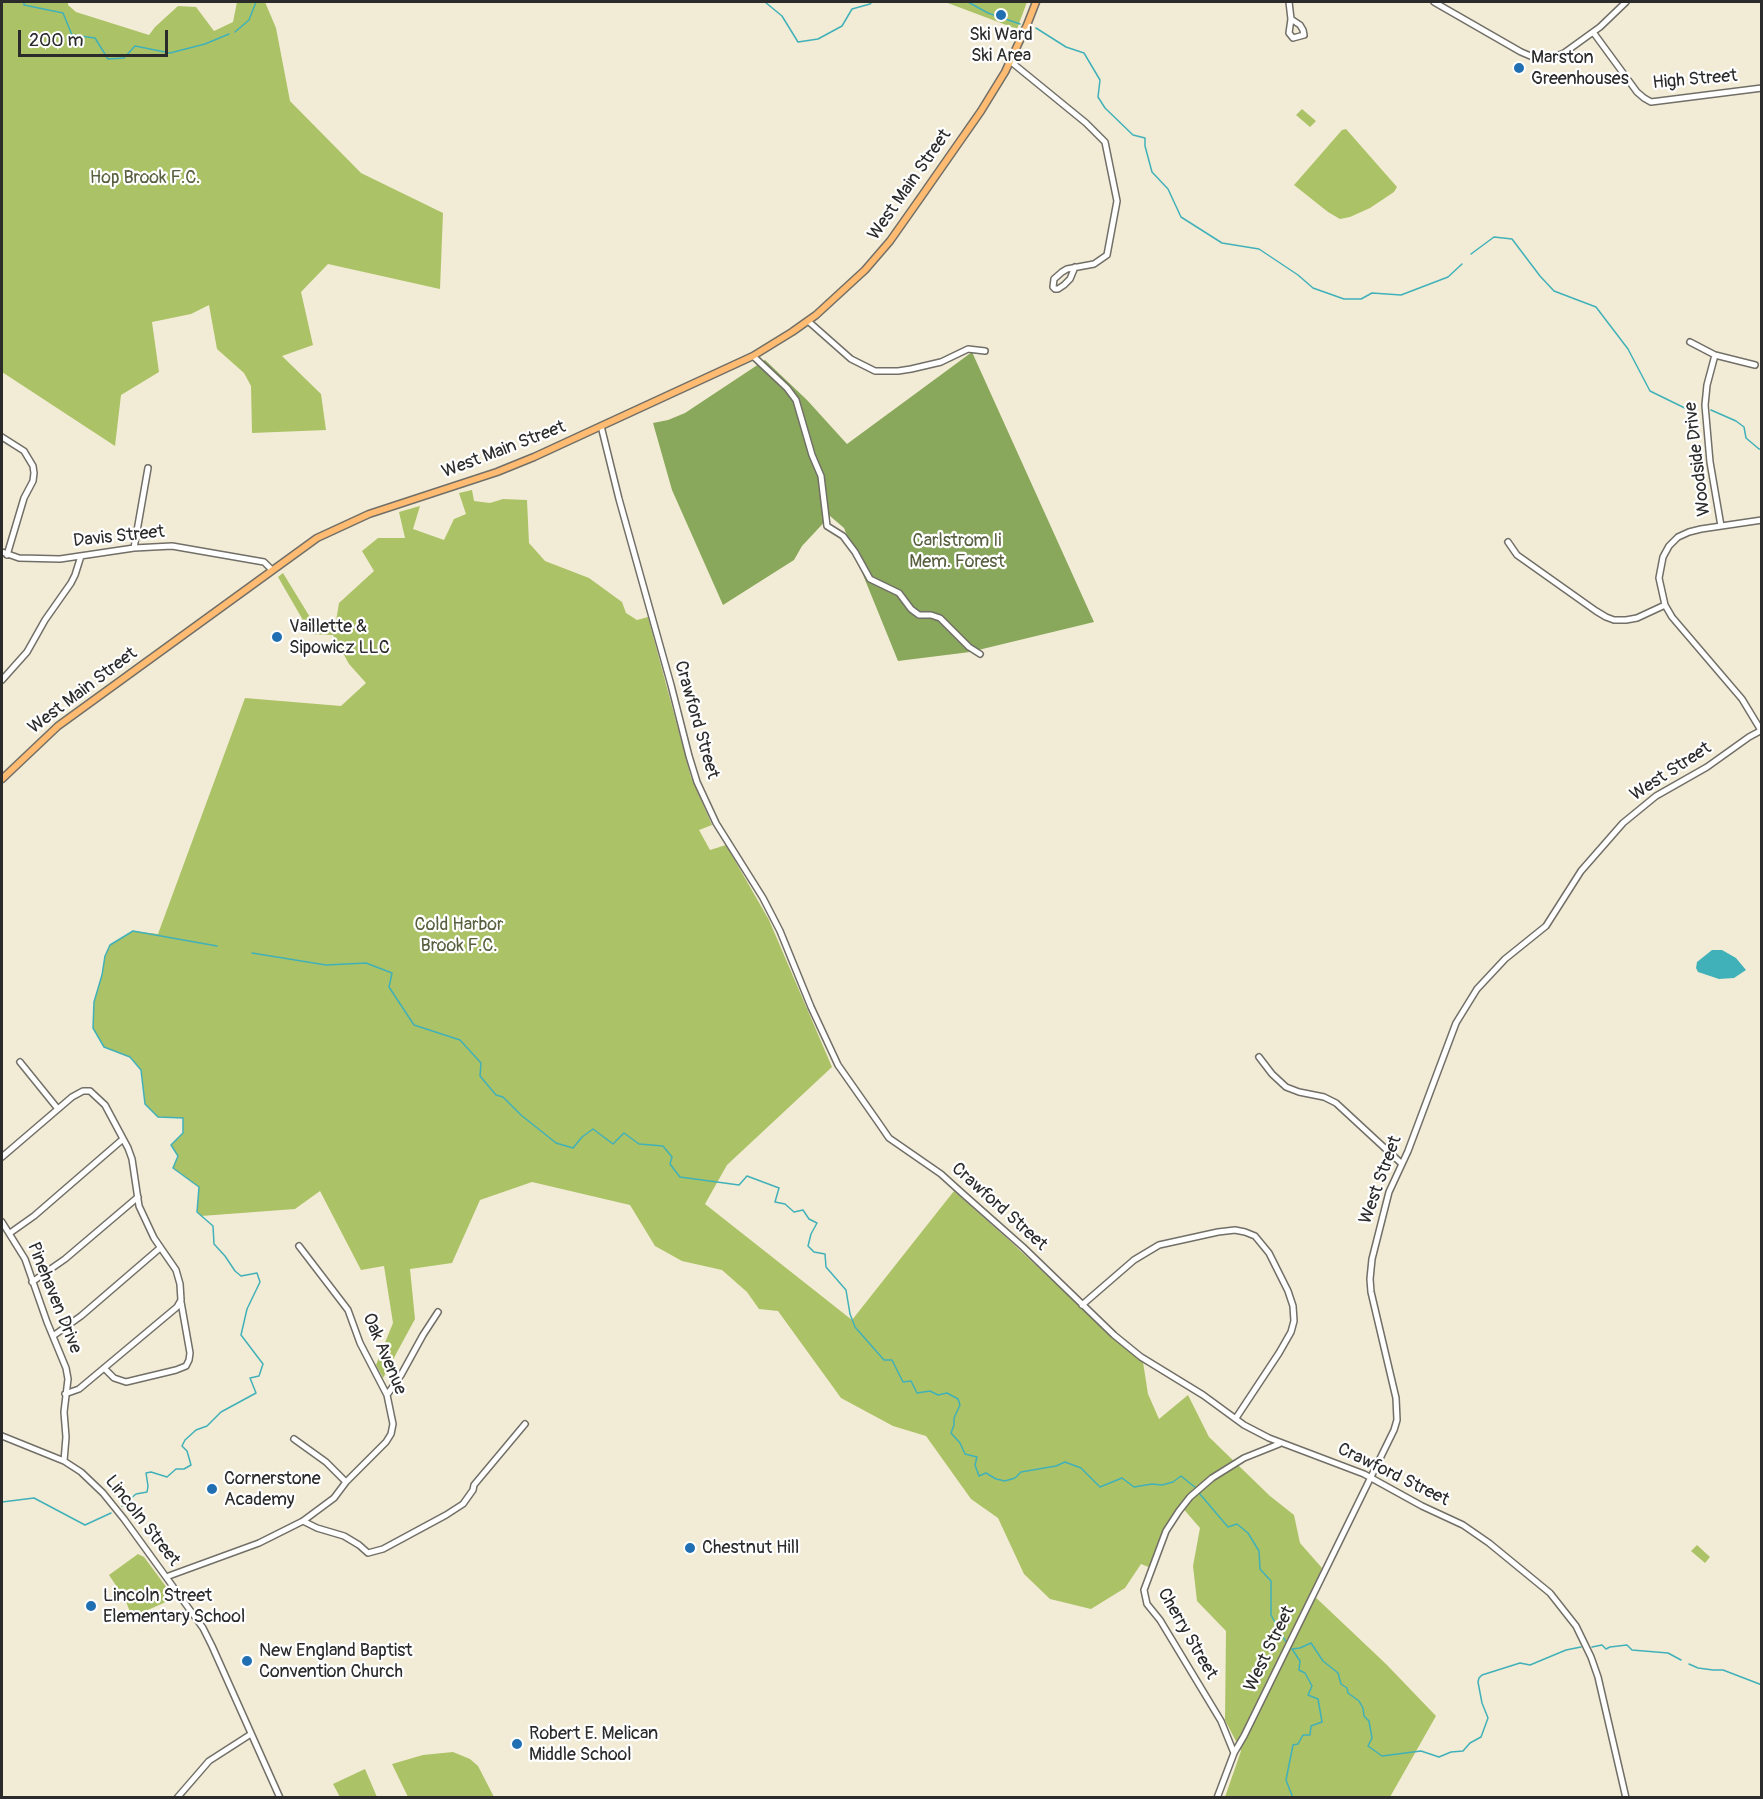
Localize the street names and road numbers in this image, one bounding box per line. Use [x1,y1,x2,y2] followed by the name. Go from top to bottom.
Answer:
[1652,66,1738,94] street label: High Street
[864,125,956,245] street label: West Main Street
[1680,401,1716,517] street label: Woodside Drive
[439,416,569,484] street label: West Main Street
[72,521,166,553] street label: Davis Street
[24,643,142,739] street label: West Main Street
[669,659,723,781] street label: Crawford Street
[1626,738,1716,806] street label: West Street
[1355,1133,1407,1227] street label: West Street
[947,1158,1051,1256] street label: Crawford Street
[22,1239,86,1357] street label: Pinehaven Drive
[357,1310,411,1398] street label: Oak Avenue
[1334,1439,1452,1511] street label: Crawford Street
[100,1471,184,1571] street label: Lincoln Street
[1152,1585,1222,1683] street label: Cherry Street
[1240,1603,1300,1695] street label: West Street

